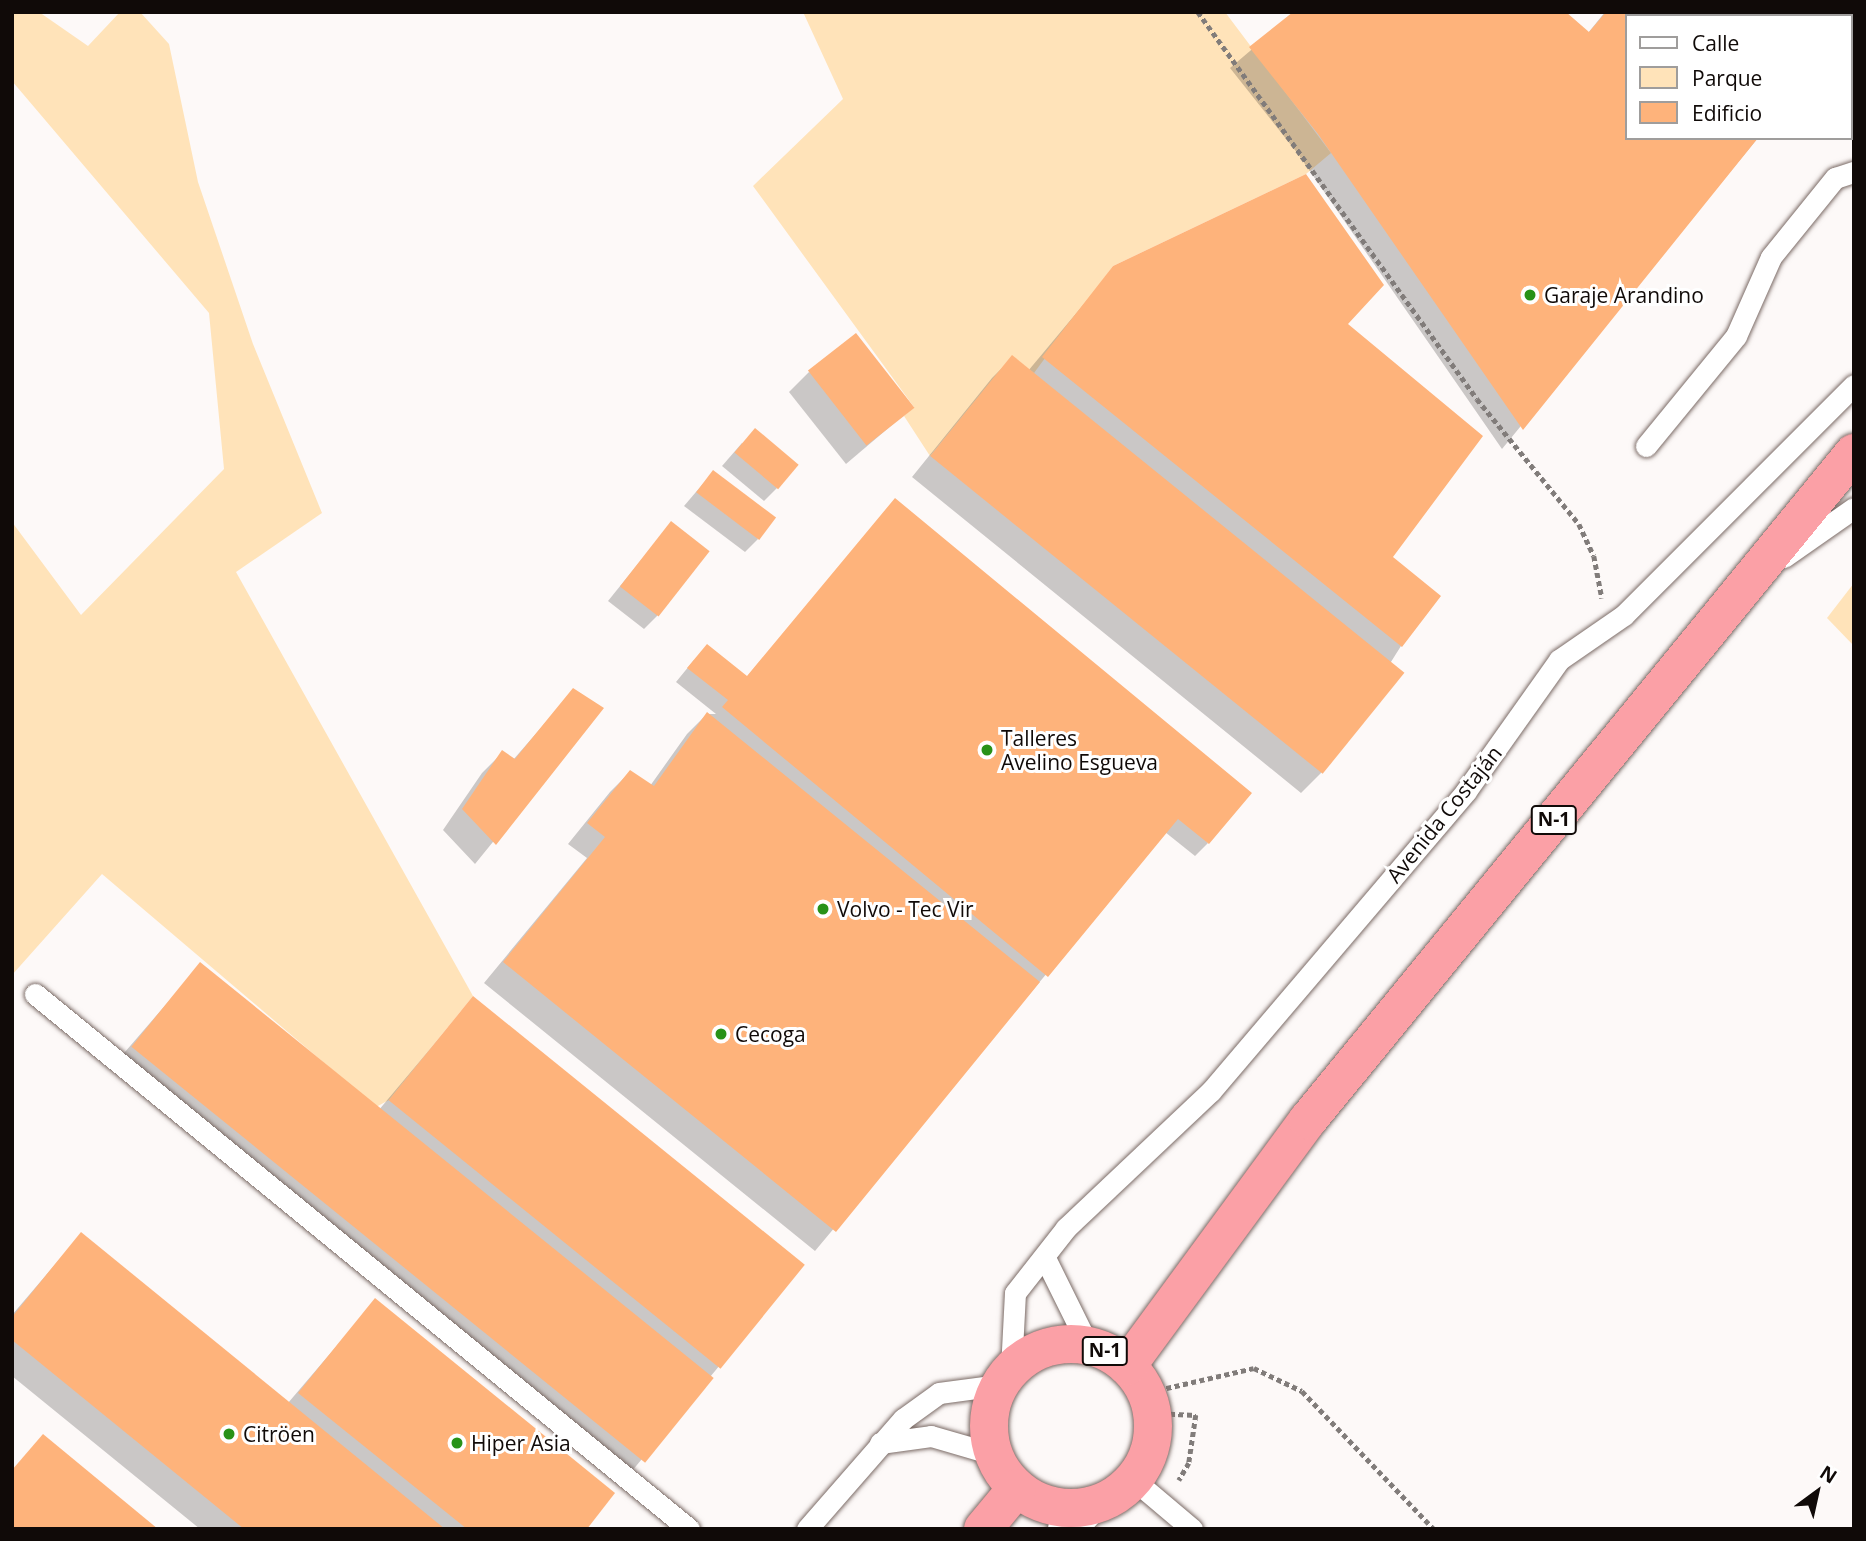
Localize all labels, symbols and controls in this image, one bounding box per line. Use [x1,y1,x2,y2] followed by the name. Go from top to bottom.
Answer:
[1624,14,1852,140] legend
[1692,29,1739,57] text: Calle
[1692,64,1762,92] text: Parque
[1692,99,1762,127] text: Edificio
[1544,282,1704,308] place label: Garaje Arandino
[1522,287,1538,303] marker: Garaje Arandino
[1001,725,1158,775] place label: Talleres Avelino Esgueva
[1381,741,1507,887] street label: Avenida Costaján
[979,742,995,758] marker: Talleres Avelino Esgueva
[1530,804,1578,835] road number: N-1
[837,896,974,922] place label: Volvo - Tec Vir
[815,901,831,917] marker: Volvo - Tec Vir
[735,1021,806,1047] place label: Cecoga
[713,1026,729,1042] marker: Cecoga
[1080,1336,1130,1366] road number: N-1
[243,1421,315,1447] place label: Citröen
[221,1426,237,1442] marker: Citröen
[471,1430,571,1456] place label: Hiper Asia
[449,1435,465,1451] marker: Hiper Asia
[1782,1457,1852,1527] north arrow
[1815,1459,1842,1489] text: N

